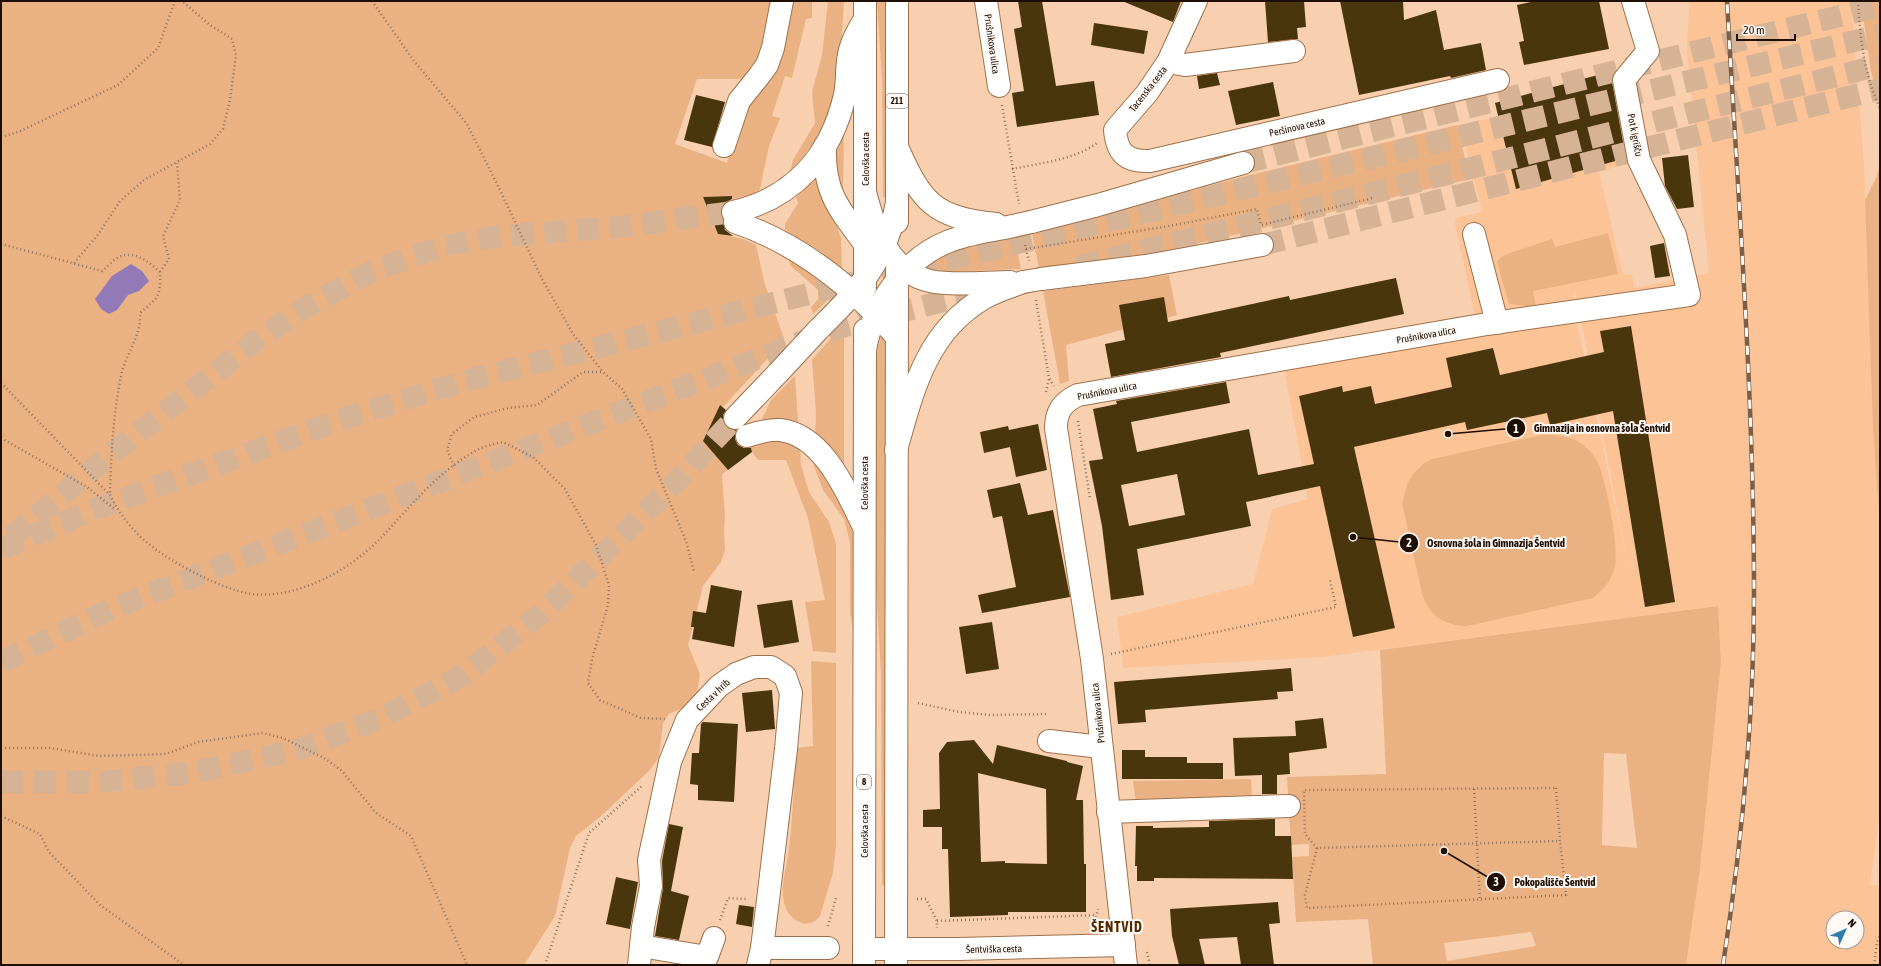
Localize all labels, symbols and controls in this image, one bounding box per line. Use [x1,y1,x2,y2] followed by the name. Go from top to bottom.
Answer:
[982,13,1002,75] street label: Prušnikova ulica
[1737,16,1795,42] scale bar
[1743,23,1765,37] text: 20 m
[1127,64,1169,114] street label: Tacenska cesta
[886,94,908,108] road number: 211
[1625,113,1645,158] street label: Pot k igrišču
[1268,115,1326,139] street label: Peršinova cesta
[860,132,871,186] street label: Celovška cesta
[1395,324,1457,346] street label: Prušnikova ulica
[1076,380,1138,402] street label: Prušnikova ulica
[1506,417,1678,440] callout: Gimnazija in osnovna šola Šentvid
[1513,422,1519,436] text: 1
[1534,422,1670,434] text: Gimnazija in osnovna šola Šentvid
[859,456,870,510] street label: Celovška cesta
[1399,531,1573,554] callout: Osnovna šola in Gimnazija Šentvid
[1406,536,1412,550] text: 2
[1427,537,1565,549] text: Osnovna šola in Gimnazija Šentvid
[694,677,732,713] street label: Cesta v hrib
[1089,682,1107,744] street label: Prušnikova ulica
[857,775,871,789] road number: 8
[859,804,870,858] street label: Celovška cesta
[1486,870,1603,893] callout: Pokopališče Šentvid
[1493,875,1499,889] text: 3
[1515,876,1595,888] text: Pokopališče Šentvid
[1825,910,1865,950] north arrow
[1846,916,1859,929] text: N
[1091,919,1143,935] district label: ŠENTVID
[966,943,1023,955] street label: Šentviška cesta

